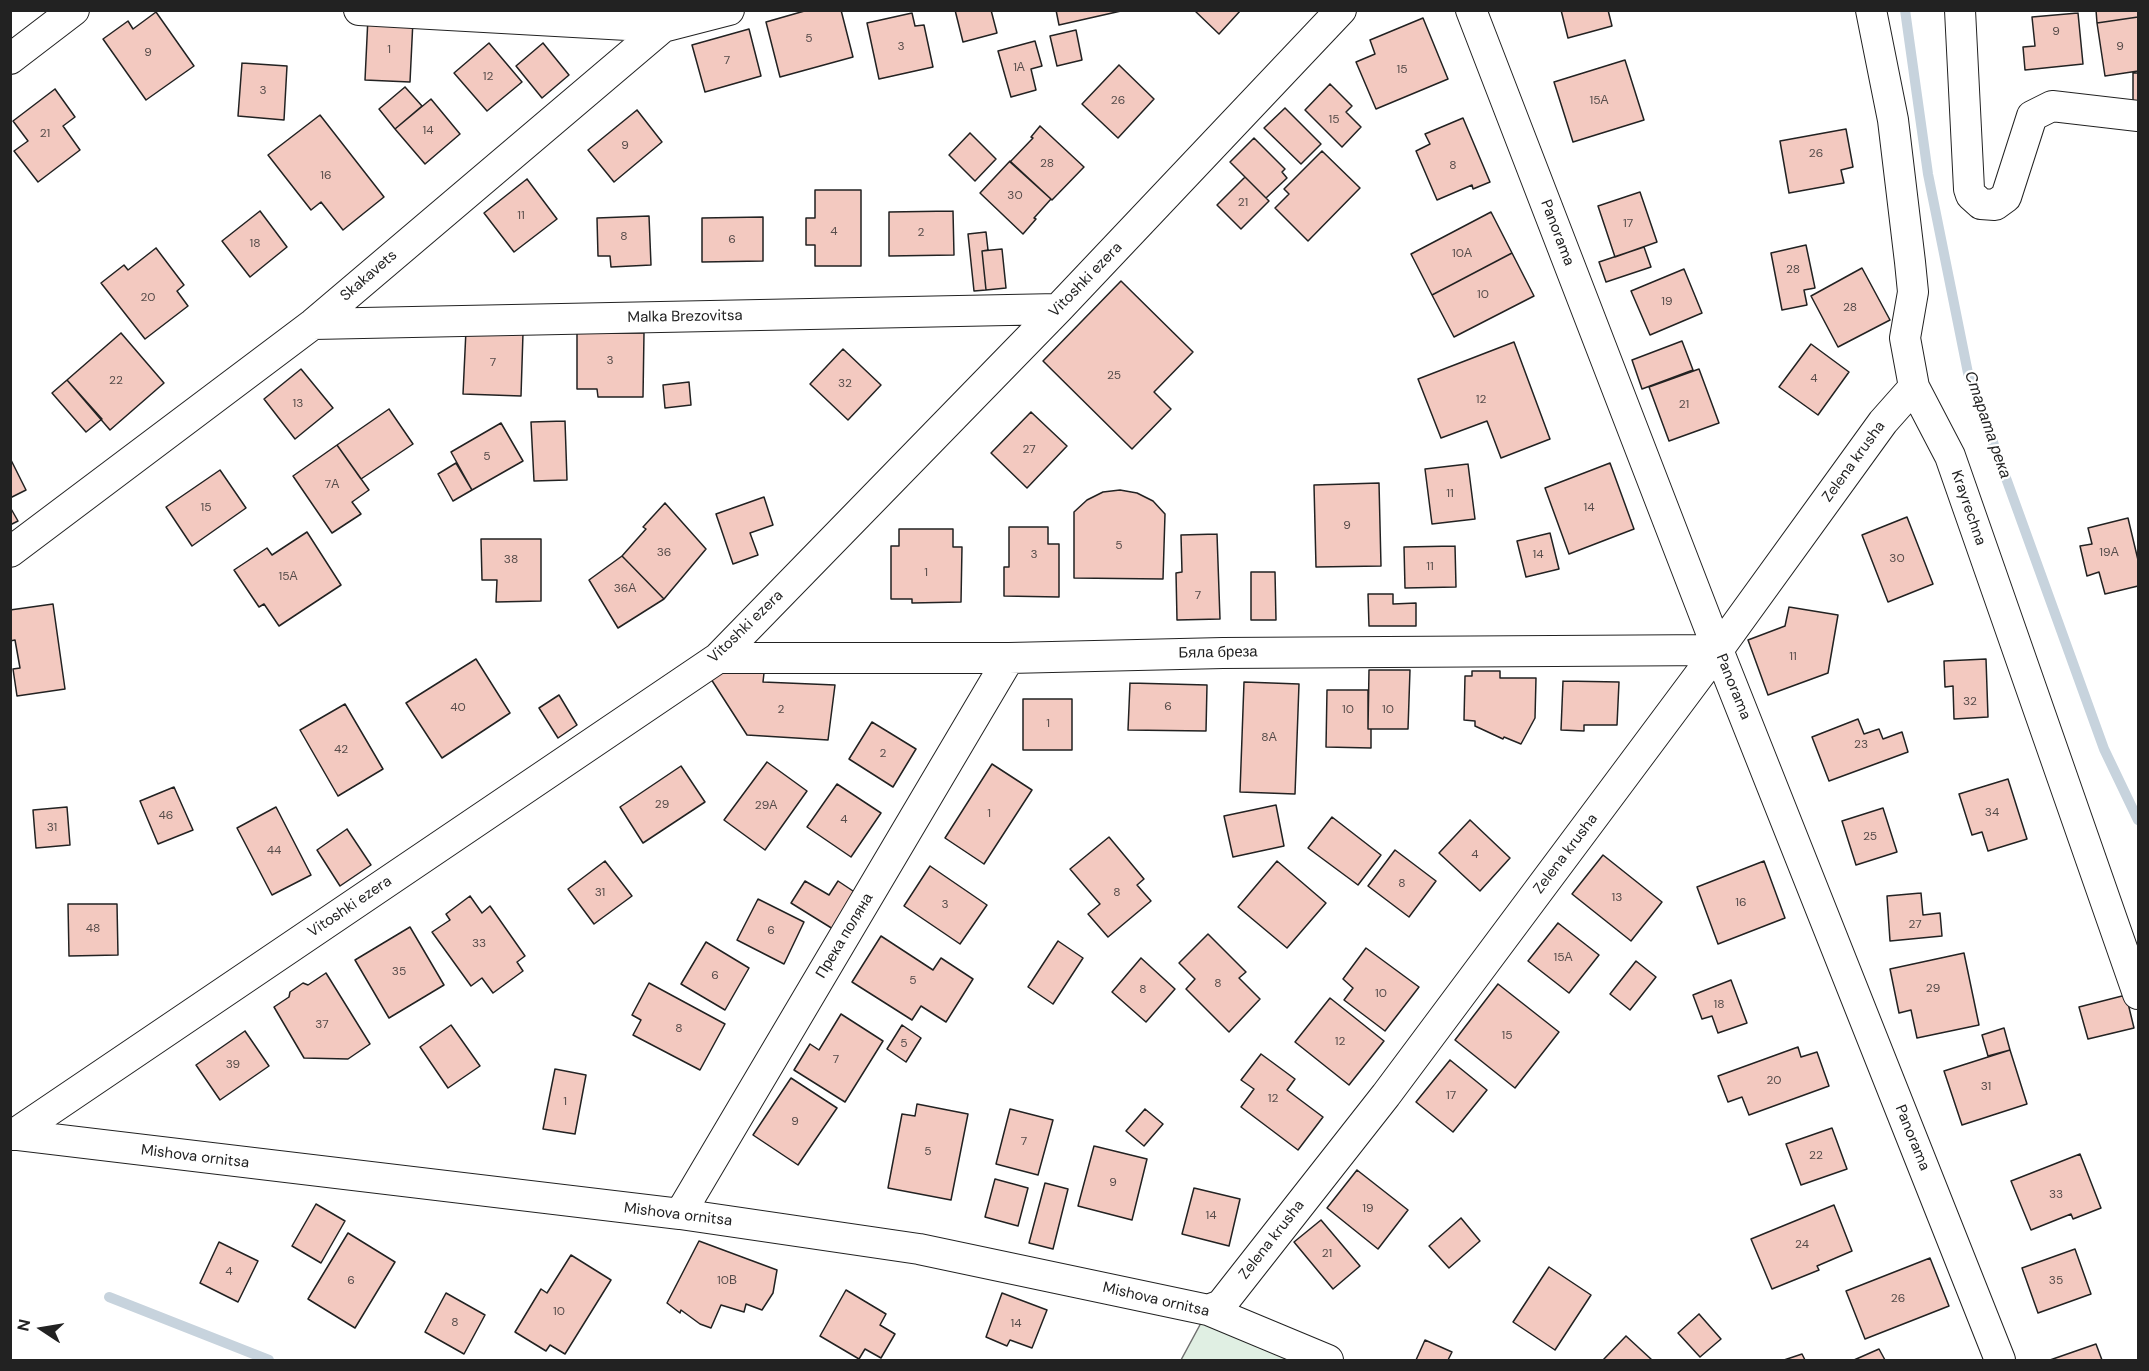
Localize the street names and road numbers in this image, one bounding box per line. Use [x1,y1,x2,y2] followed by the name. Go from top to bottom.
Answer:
[1536,197,1578,269] street label: Panorama
[1046,239,1126,321] street label: Vitoshki ezera
[337,247,401,305] street label: Skakavets
[627,307,743,327] street label: Malka Brezovitsa
[1819,418,1889,506] street label: Zelena krusha
[1947,468,1989,548] street label: Krayrechna
[705,587,787,667] street label: Vitoshki ezera
[1178,643,1258,663] street label: Бяла бреза
[1712,652,1754,722] street label: Panorama
[1530,811,1602,897] street label: Zelena krusha
[305,872,395,942] street label: Vitoshki ezera
[812,890,878,982] street label: Прека поляна
[1891,1103,1933,1173] street label: Panorama
[140,1141,250,1173] street label: Mishova ornitsa
[1236,1197,1308,1283] street label: Zelena krusha
[623,1199,733,1231] street label: Mishova ornitsa
[1101,1279,1211,1321] street label: Mishova ornitsa

